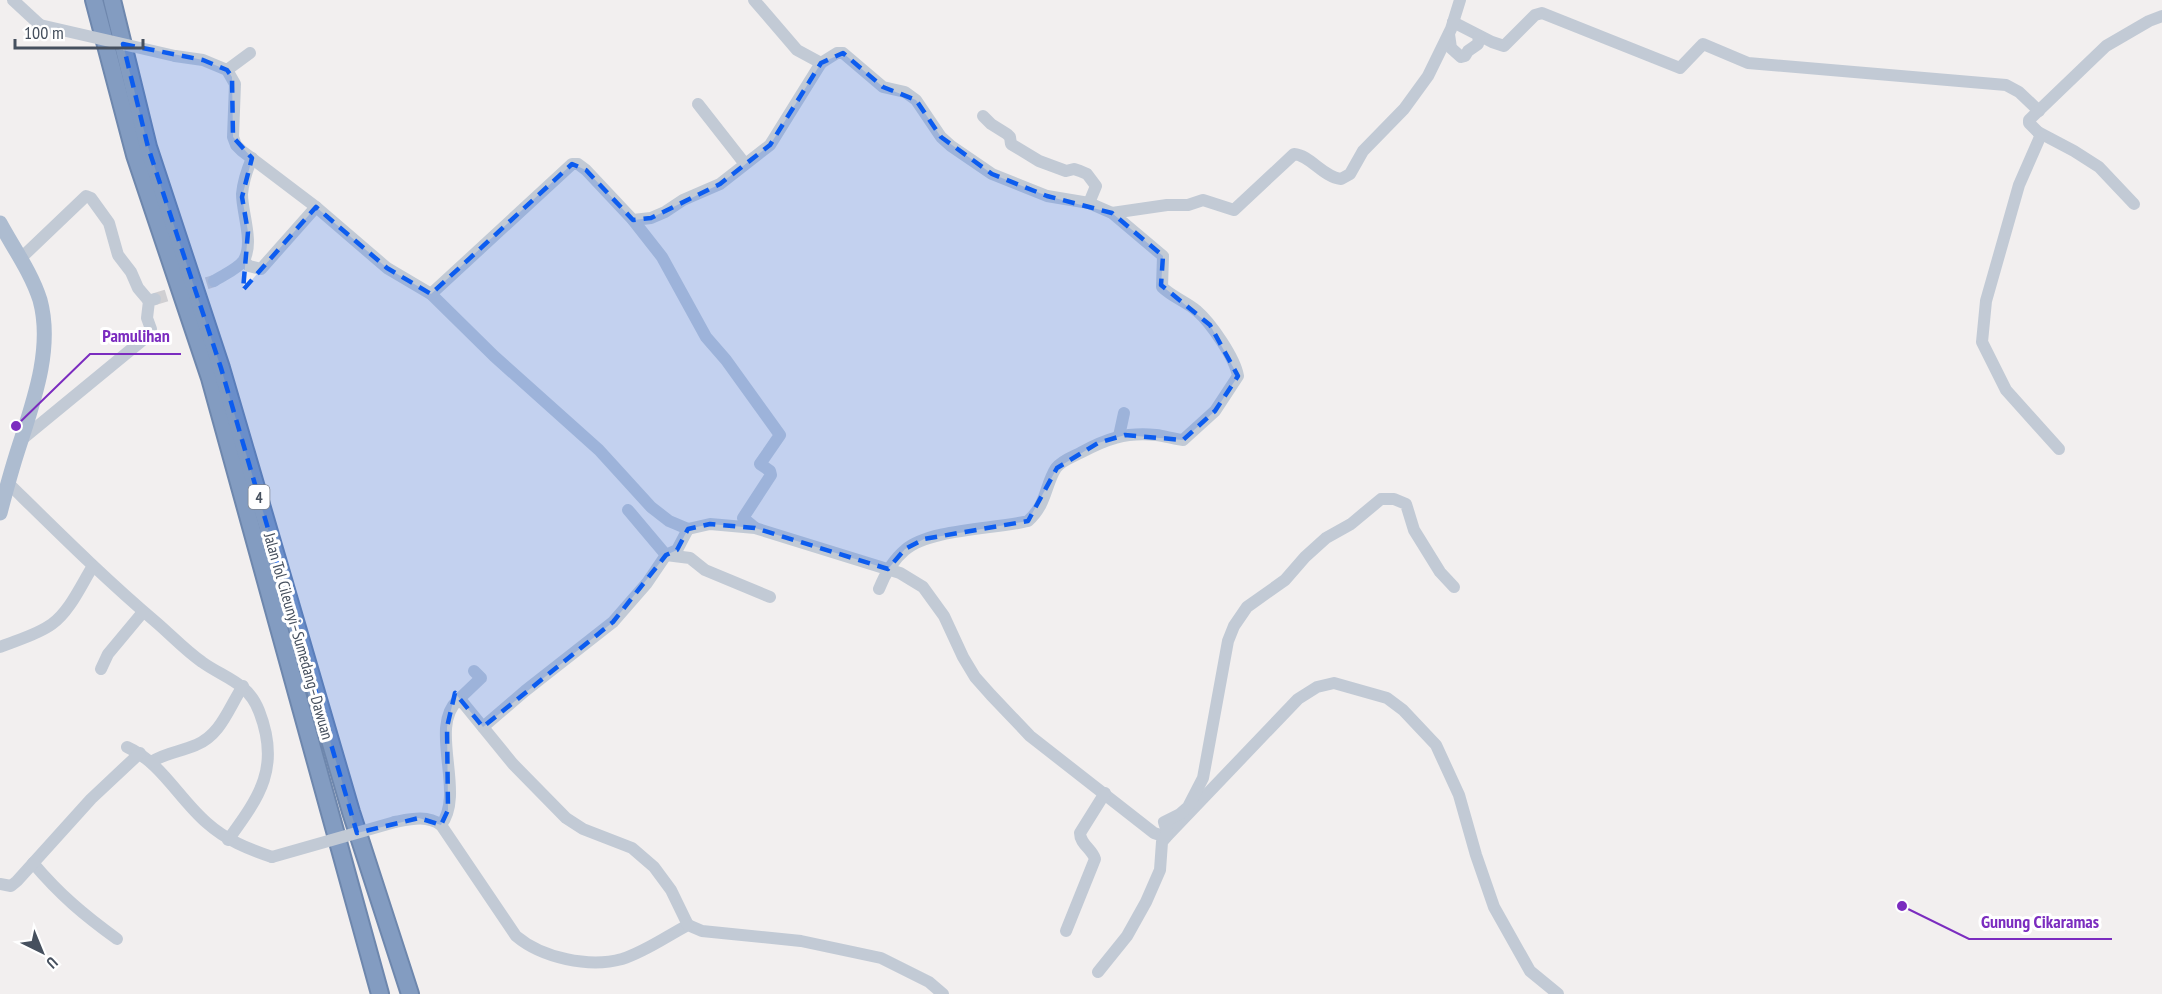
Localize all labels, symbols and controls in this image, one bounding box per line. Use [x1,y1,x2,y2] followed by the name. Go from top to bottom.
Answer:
[15,12,142,50] scale bar
[24,21,64,44] text: 100 m
[90,318,181,354] callout: Pamulihan
[102,324,170,347] text: Pamulihan
[248,485,270,509] road number: 4
[260,529,338,742] street label: Jalan Tol Cileunyi–Sumedang–Dawuan
[1969,903,2112,939] callout: Gunung Cikaramas
[1981,910,2099,933] text: Gunung Cikaramas
[12,922,72,982] north arrow
[42,953,62,973] text: U

